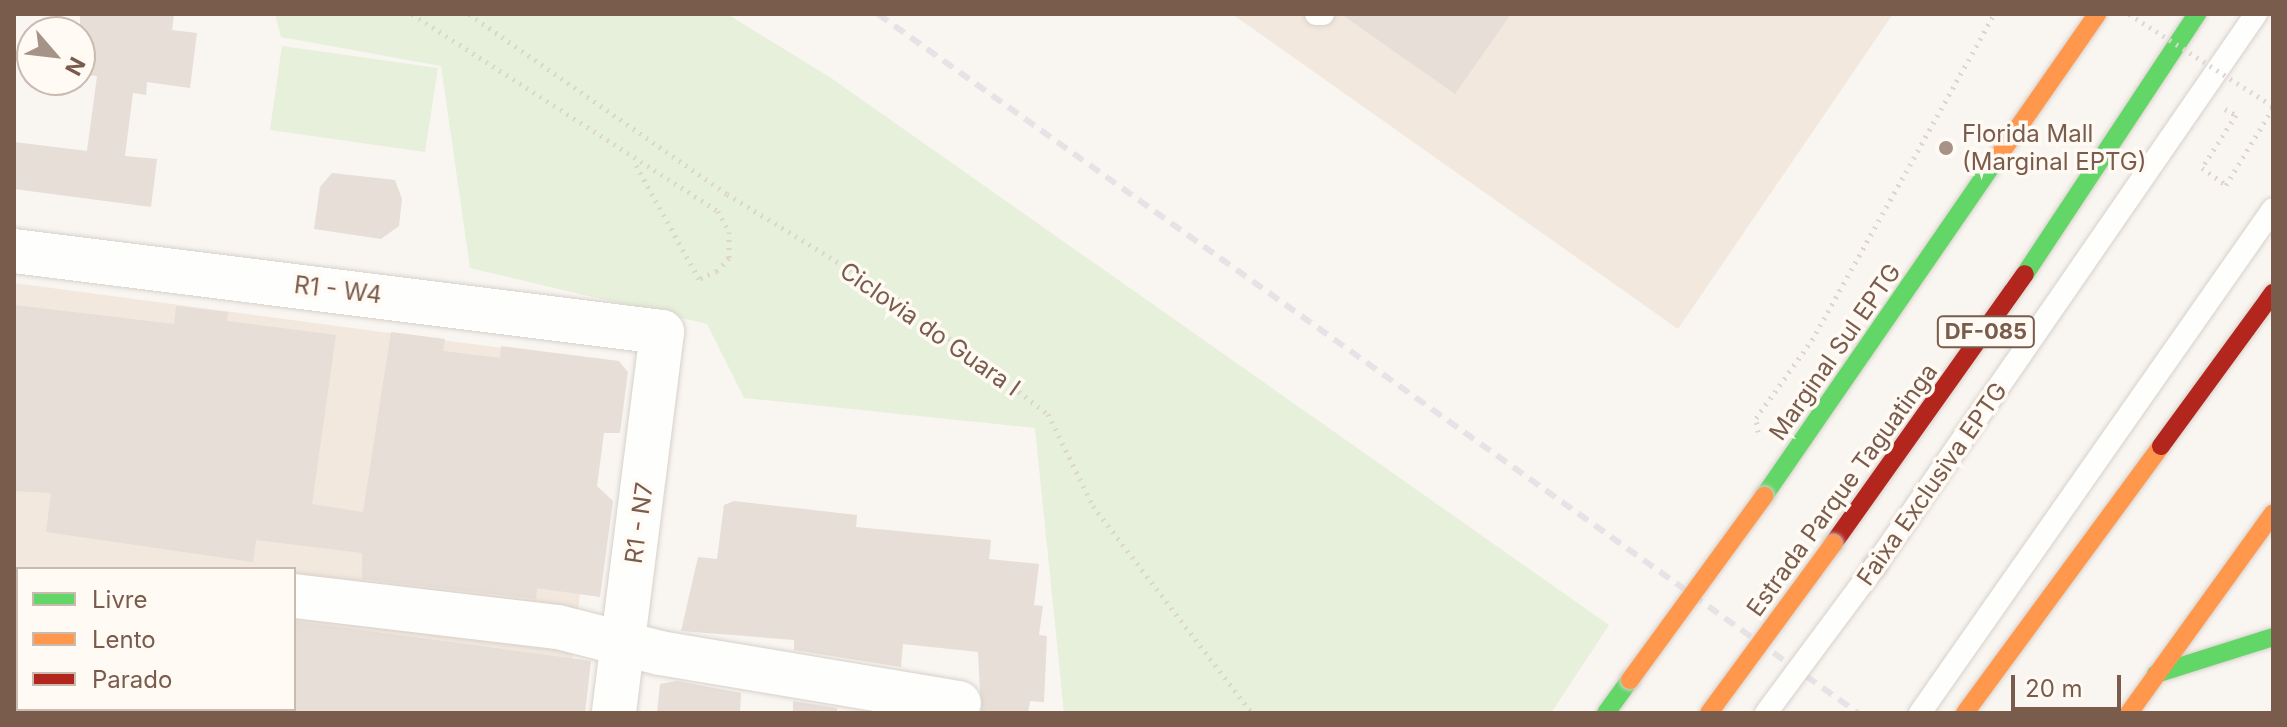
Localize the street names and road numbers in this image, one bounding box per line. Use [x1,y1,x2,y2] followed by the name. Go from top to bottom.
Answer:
[834,256,1026,402] street label: Ciclovia do Guara I
[1763,258,1907,446] street label: Marginal Sul EPTG
[293,270,383,310] street label: R1 - W4
[1936,314,2036,350] road number: DF-085
[1741,358,1943,622] street label: Estrada Parque Taguatinga
[1851,377,2013,591] street label: Faixa Exclusiva EPTG
[619,481,659,565] street label: R1 - N7

